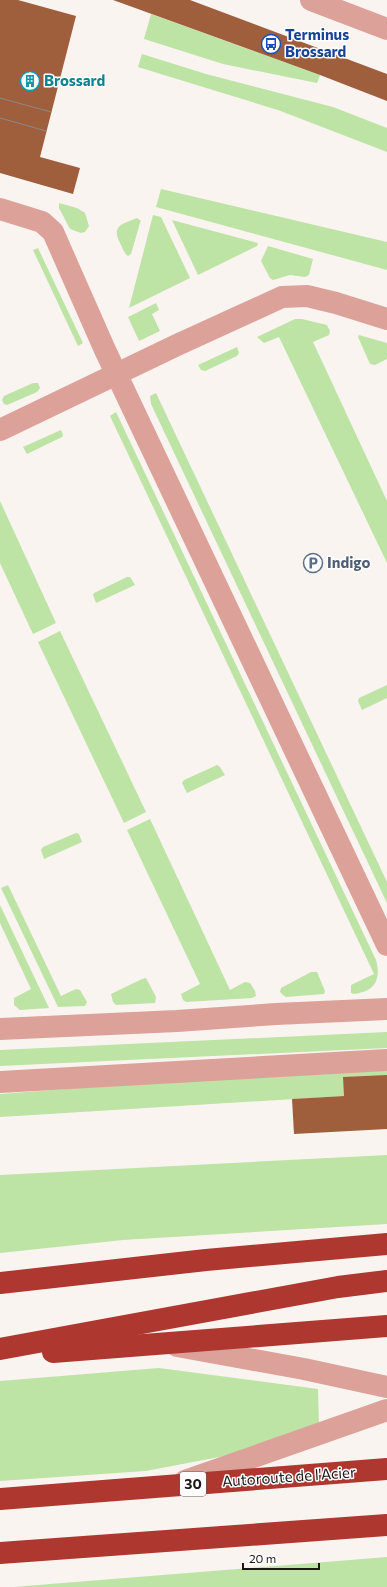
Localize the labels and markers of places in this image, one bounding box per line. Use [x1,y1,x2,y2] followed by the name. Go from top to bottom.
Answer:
[285,25,349,60] place label: Terminus Brossard
[260,33,282,55] bus stop icon: Terminus Brossard
[19,70,41,92] building icon: Brossard
[44,71,105,89] place label: Brossard
[302,552,324,574] parking icon: Indigo
[327,553,370,571] place label: Indigo

